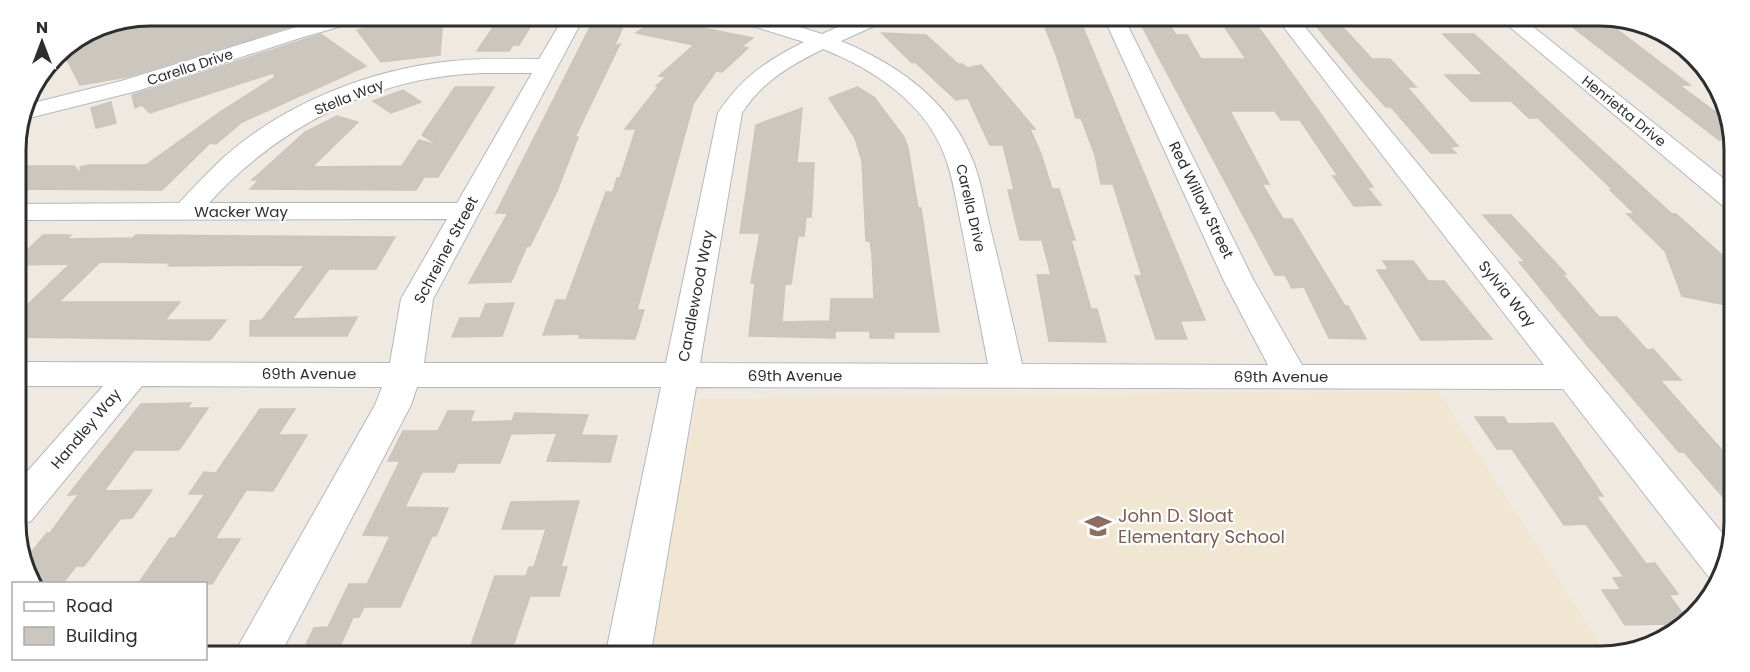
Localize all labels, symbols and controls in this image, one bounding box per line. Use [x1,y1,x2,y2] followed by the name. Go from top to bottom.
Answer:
[12,12,72,72] north arrow
[36,16,48,39] text: N
[144,44,236,90] street label: Carella Drive
[1578,71,1671,151] street label: Henrietta Drive
[311,74,387,120] street label: Stella Way
[1164,138,1239,262] street label: Red Willow Street
[951,162,991,254] street label: Carella Drive
[408,193,483,307] street label: Schreiner Street
[194,201,288,222] street label: Wacker Way
[672,228,719,363] street label: Candlewood Way
[1474,256,1541,332] street label: Sylvia Way
[262,363,356,384] street label: 69th Avenue
[748,365,842,386] street label: 69th Avenue
[1234,366,1328,387] street label: 69th Avenue
[46,384,126,473] street label: Handley Way
[1118,503,1285,549] place label: John D. Sloat Elementary School
[1083,511,1113,541] school or university icon: John D. Sloat Elementary School
[12,582,207,660] legend
[66,593,113,618] text: Road
[66,623,138,648] text: Building

